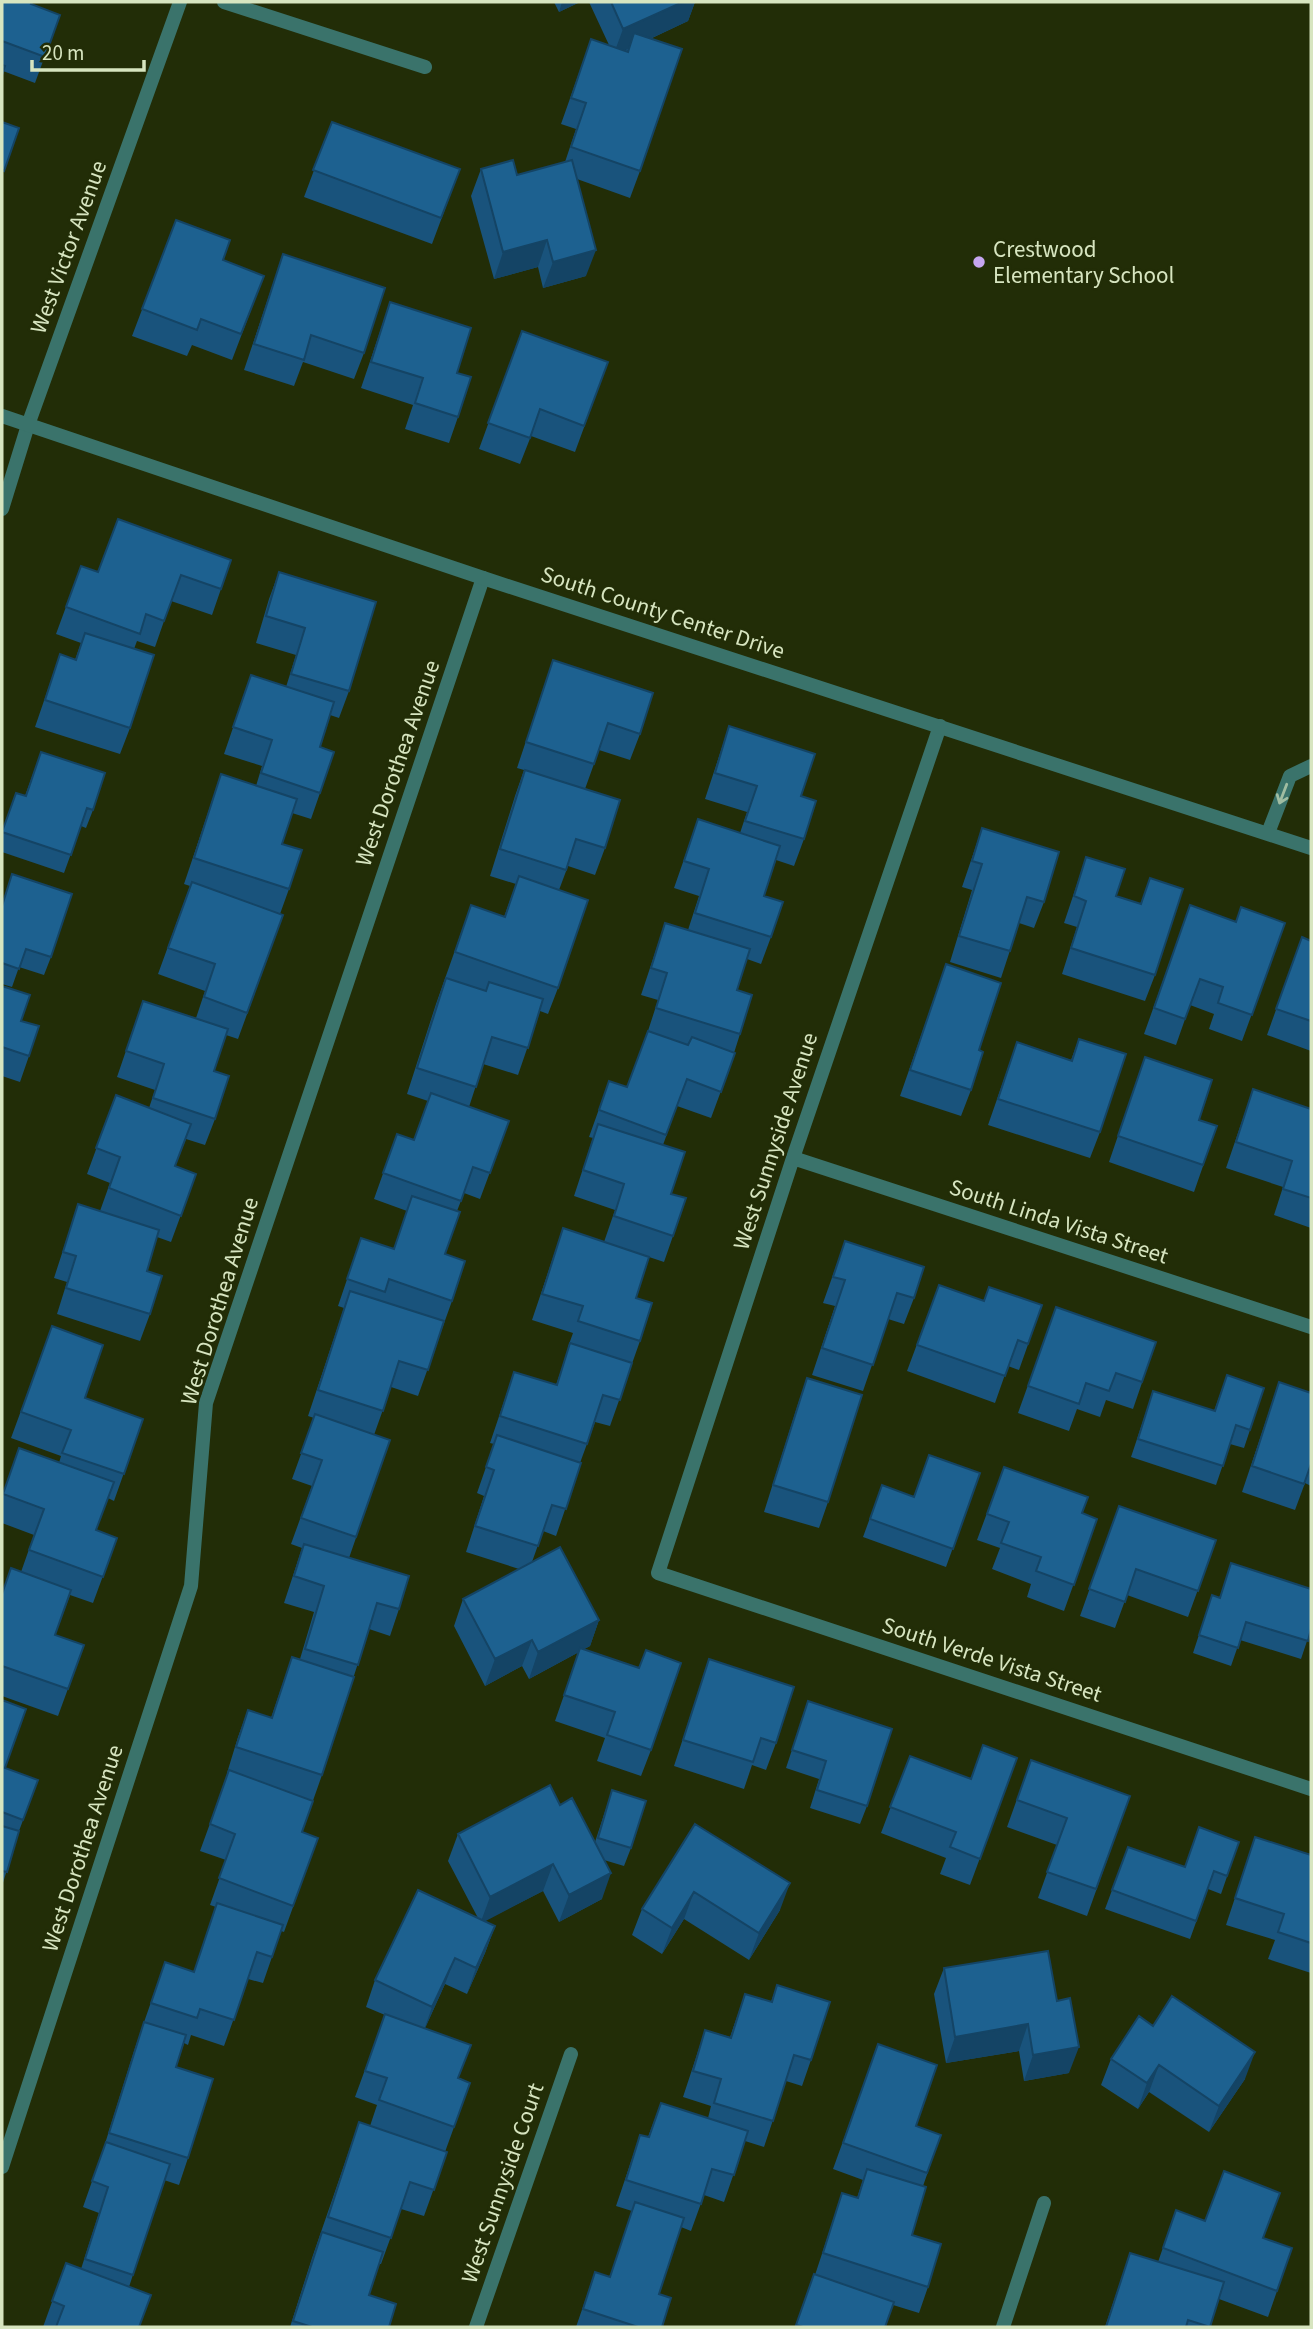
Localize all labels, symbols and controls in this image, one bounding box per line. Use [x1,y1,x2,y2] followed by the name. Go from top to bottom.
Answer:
[32,28,144,72] scale bar
[42,38,84,68] text: 20 m
[22,156,115,338] street label: West Victor Avenue
[993,233,1174,292] place label: Crestwood Elementary School
[971,254,987,270] marker: Crestwood Elementary School
[537,557,789,667] street label: South County Center Drive
[347,656,448,871] street label: West Dorothea Avenue
[1276,782,1289,804] one-way arrow
[725,1028,826,1254] street label: West Sunnyside Avenue
[945,1171,1173,1273] street label: South Linda Vista Street
[172,1193,267,1409] street label: West Dorothea Avenue
[878,1608,1106,1711] street label: South Verde Vista Street
[33,1740,132,1956] street label: West Dorothea Avenue
[453,2078,552,2288] street label: West Sunnyside Court

